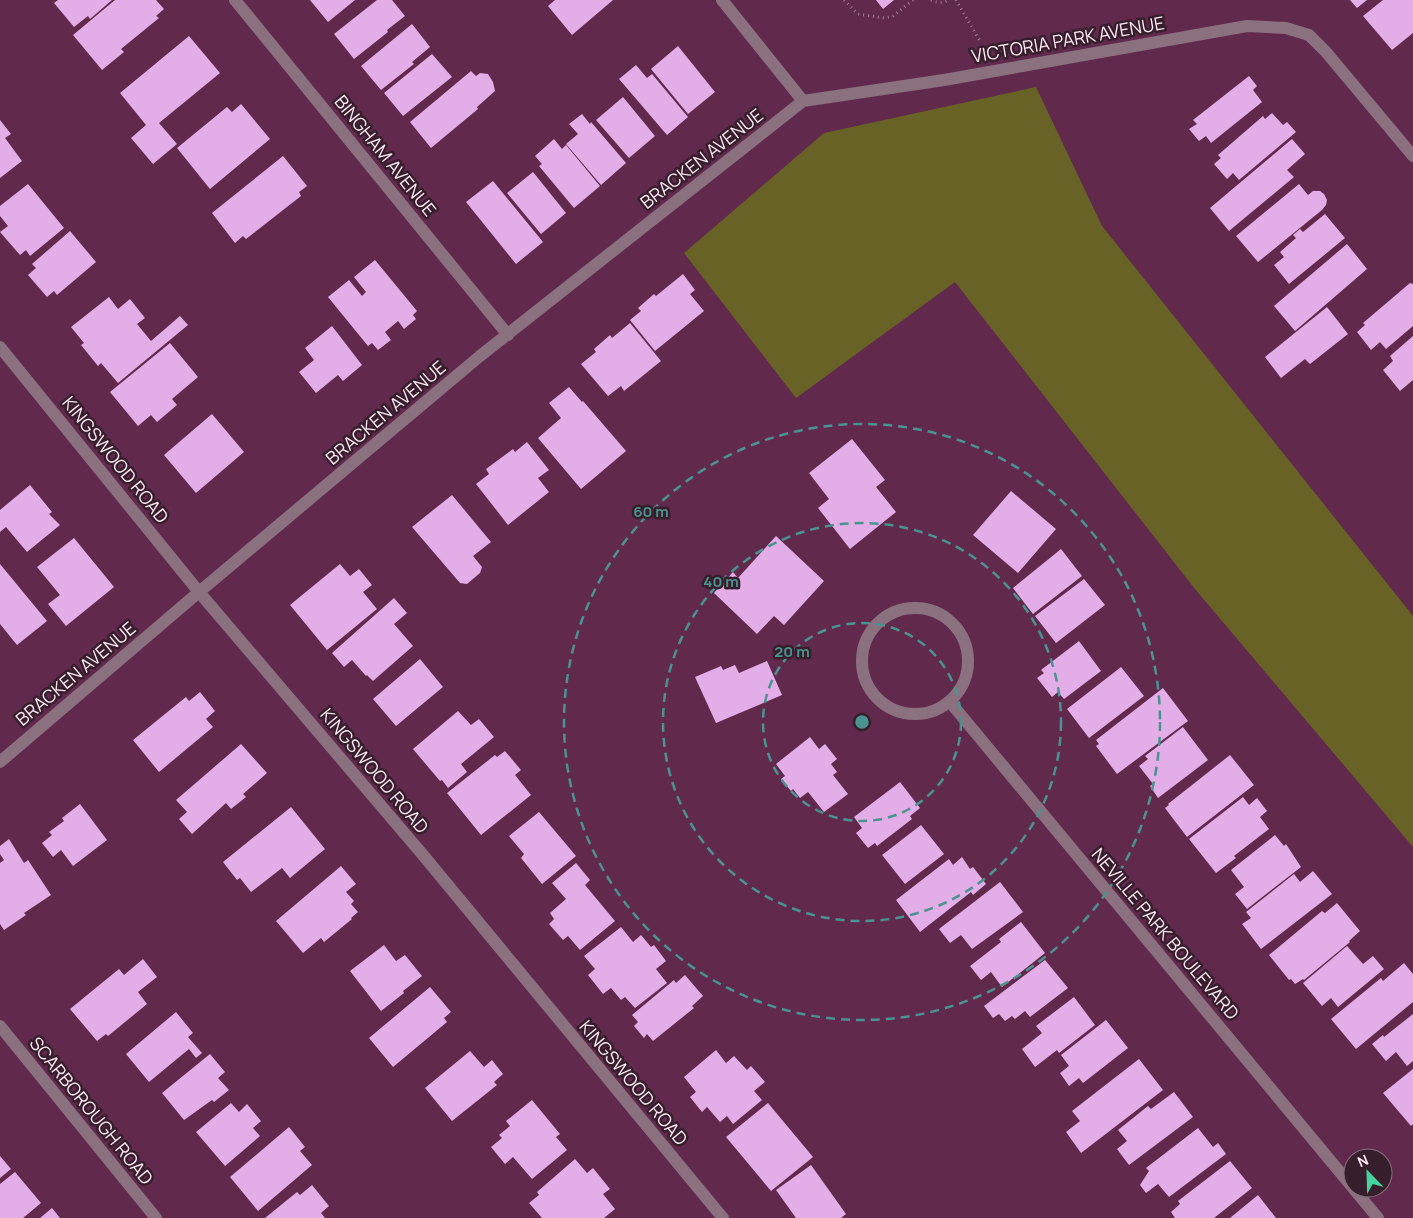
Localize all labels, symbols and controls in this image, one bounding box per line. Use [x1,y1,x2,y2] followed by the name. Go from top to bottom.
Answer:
[970,10,1166,68] street label: VICTORIA PARK AVENUE
[330,90,442,221] street label: BINGHAM AVENUE
[635,103,768,214] street label: BRACKEN AVENUE
[320,355,450,470] street label: BRACKEN AVENUE
[57,391,174,528] street label: KINGSWOOD ROAD
[633,501,669,522] text: 60 m
[703,571,739,592] text: 40 m
[10,616,140,731] street label: BRACKEN AVENUE
[774,641,810,662] text: 20 m
[315,703,434,838] street label: KINGSWOOD ROAD
[853,713,871,731] centre of rings
[1087,842,1245,1024] street label: NEVILLE PARK BOULEVARD
[574,1015,693,1150] street label: KINGSWOOD ROAD
[25,1031,159,1189] street label: SCARBOROUGH ROAD
[1343,1148,1393,1198] north arrow
[1354,1150,1371,1171] text: N

